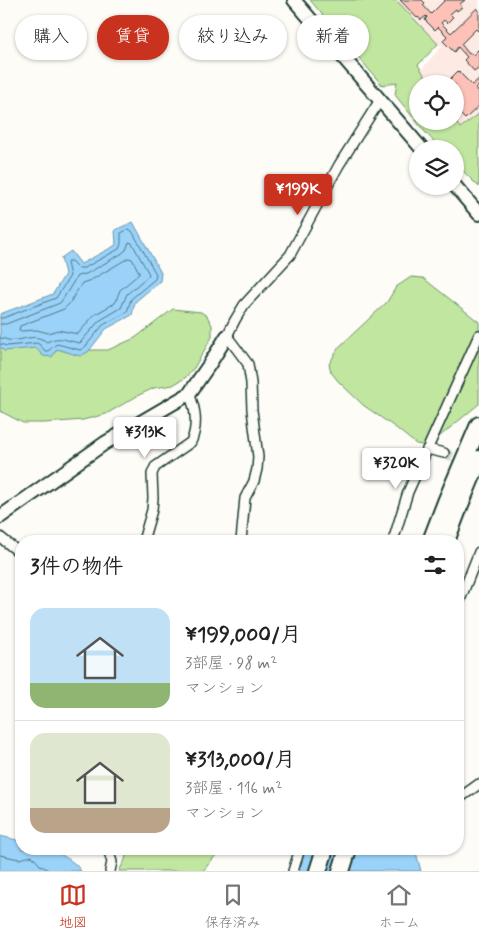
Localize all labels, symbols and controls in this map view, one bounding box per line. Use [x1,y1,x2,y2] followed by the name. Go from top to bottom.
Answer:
[15,15,87,60] chip: 購入
[97,15,169,60] chip: 賃貸
[179,15,287,60] chip: 絞り込み
[297,15,369,60] chip: 新着
[409,75,464,195] map controls
[409,75,464,130] button: locate
[409,140,464,195] button: layers
[263,174,333,216] pin: ¥199K
[275,179,321,200] text: ¥199K
[110,416,180,459] pin: ¥313K
[124,422,166,443] text: ¥313K
[361,448,431,490] pin: ¥320K
[373,453,419,474] text: ¥320K
[421,551,449,579] icon: filters
[30,553,124,581] text: 3件の物件
[185,621,301,649] text: ¥199,000/月
[70,628,130,688] icon: home
[185,653,277,674] text: 3部屋 · 98 m²
[185,678,264,699] text: マンション
[185,746,295,774] text: ¥313,000/月
[70,753,130,813] icon: home
[185,778,282,799] text: 3部屋 · 116 m²
[185,803,264,824] text: マンション
[59,881,87,932] tab: 地図
[205,881,261,932] tab: 保存済み
[379,881,420,932] tab: ホーム

